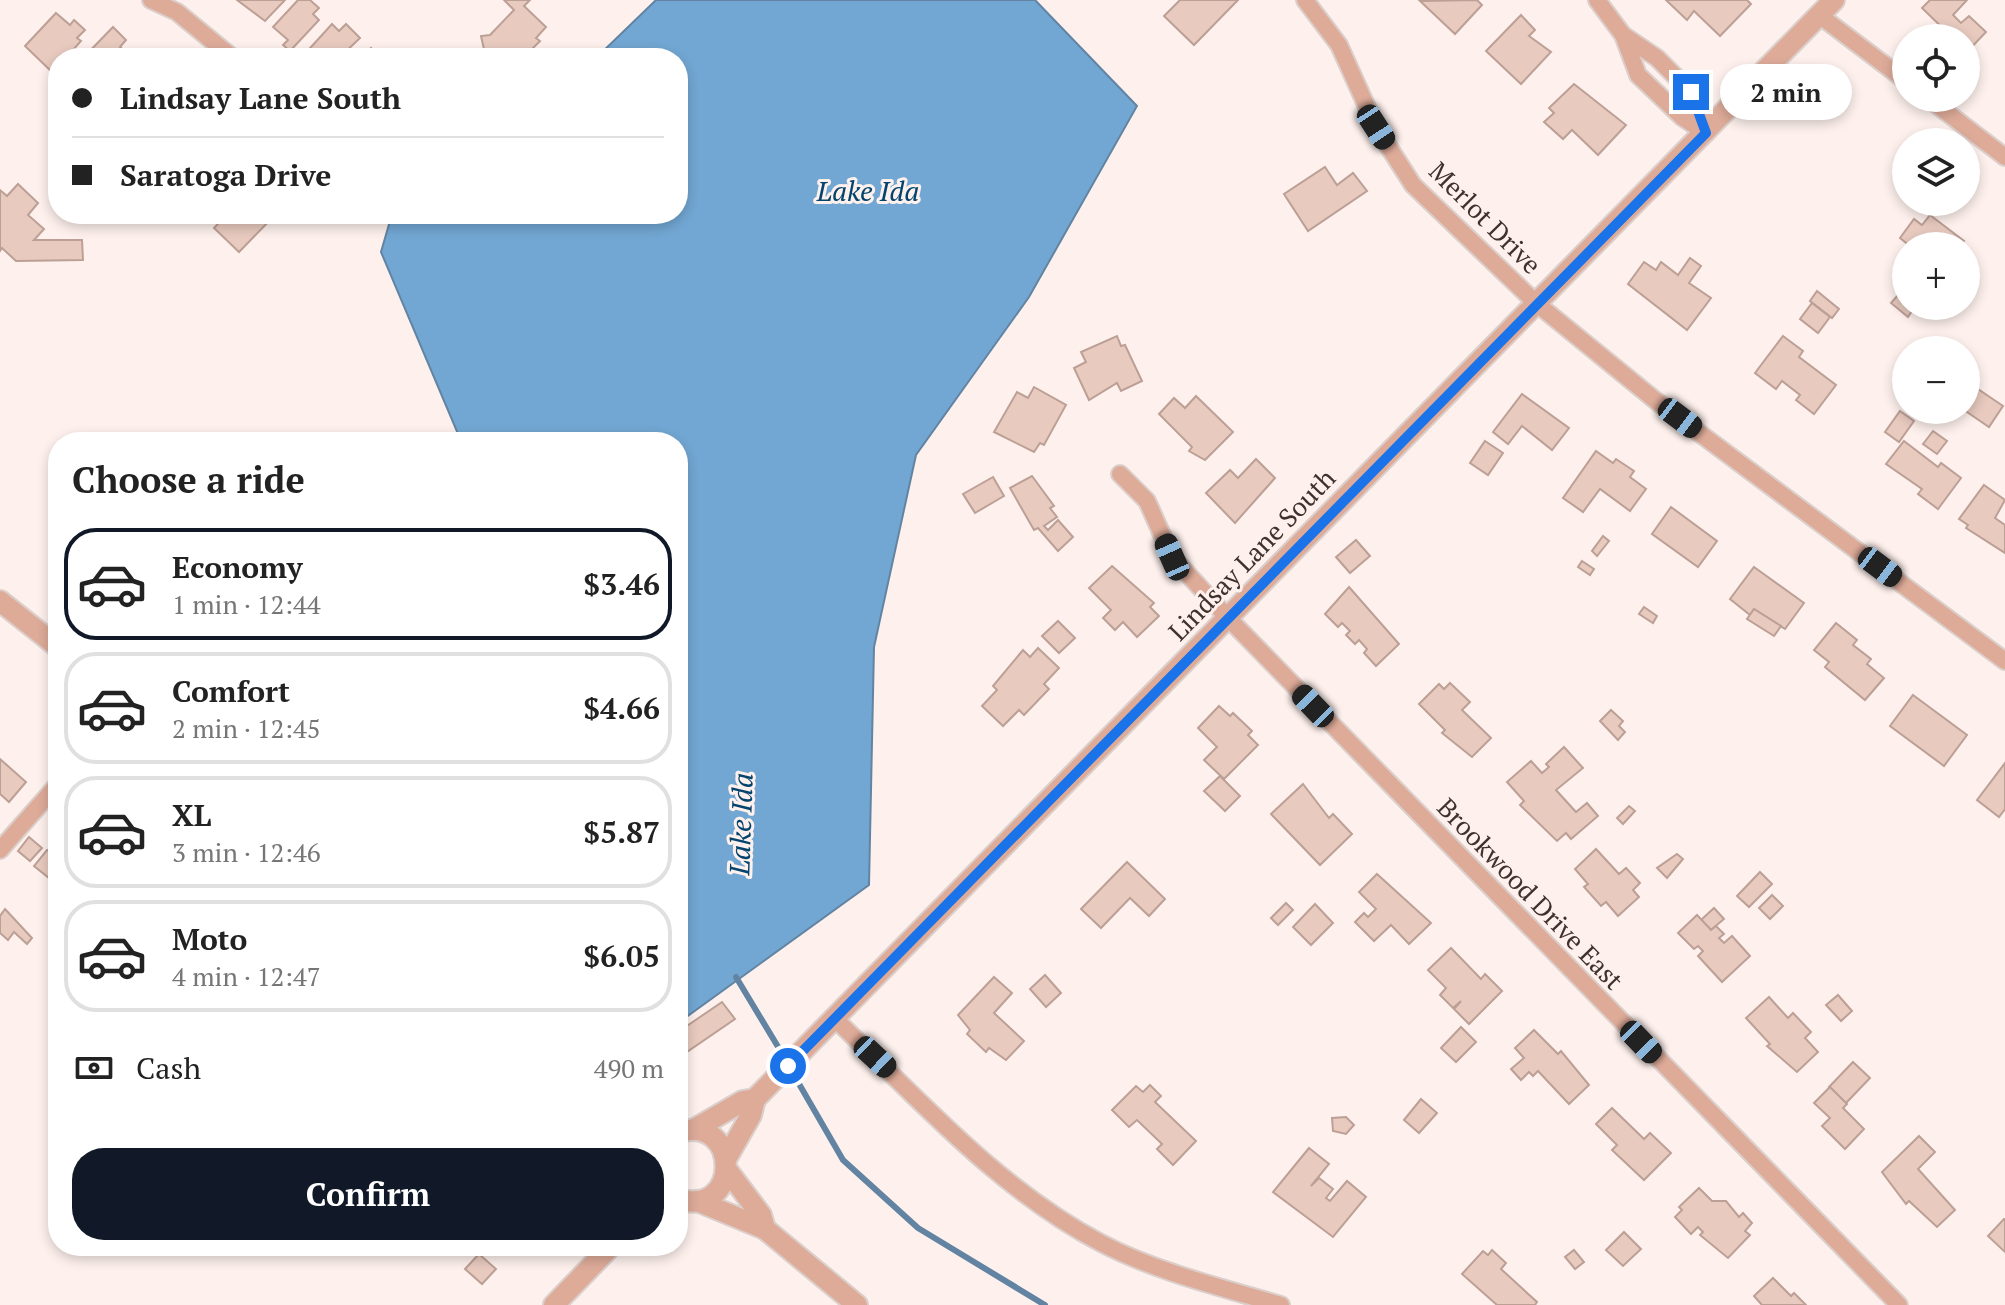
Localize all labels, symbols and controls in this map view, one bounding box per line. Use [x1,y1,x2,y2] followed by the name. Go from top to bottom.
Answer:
[1892,24,1980,424] map controls
[1892,24,1980,112] button: locate
[1719,64,1851,120] callout: 2 min
[1673,74,1709,110] route end
[1750,75,1822,109] text: 2 min
[120,78,401,118] text: Lindsay Lane South
[1353,100,1399,154] car
[1892,128,1980,216] button: layers
[1422,154,1549,281] street label: Merlot Drive
[120,155,331,195] text: Saratoga Drive
[816,172,919,209] water label: Lake Ida
[1892,232,1980,320] button: +
[1892,336,1980,424] button: −
[1654,394,1706,442] car
[72,456,305,503] text: Choose a ride
[1160,461,1342,647] street label: Lindsay Lane South
[1151,530,1193,584] car
[1854,543,1906,591] car
[172,547,303,587] text: Economy
[76,548,148,620] icon: car
[583,564,660,604] text: $3.46
[172,587,321,621] text: 1 min · 12:44
[172,671,290,711] text: Comfort
[76,672,148,744] icon: car
[1288,680,1338,732] car
[583,688,660,728] text: $4.66
[172,711,321,745] text: 2 min · 12:45
[720,772,761,877] water label: Lake Ida
[1430,790,1631,997] street label: Brookwood Drive East
[172,795,211,835] text: XL
[76,796,148,868] icon: car
[583,812,660,852] text: $5.87
[172,835,321,869] text: 3 min · 12:46
[172,919,247,959] text: Moto
[76,920,148,992] icon: car
[583,936,660,976] text: $6.05
[172,959,321,993] text: 4 min · 12:47
[1616,1016,1666,1068] car
[849,1032,901,1082] car
[72,1046,116,1090] icon: cash
[136,1048,201,1088] text: Cash
[770,1048,806,1084] route start
[594,1051,664,1085] text: 490 m
[72,1148,664,1240] button: Confirm

